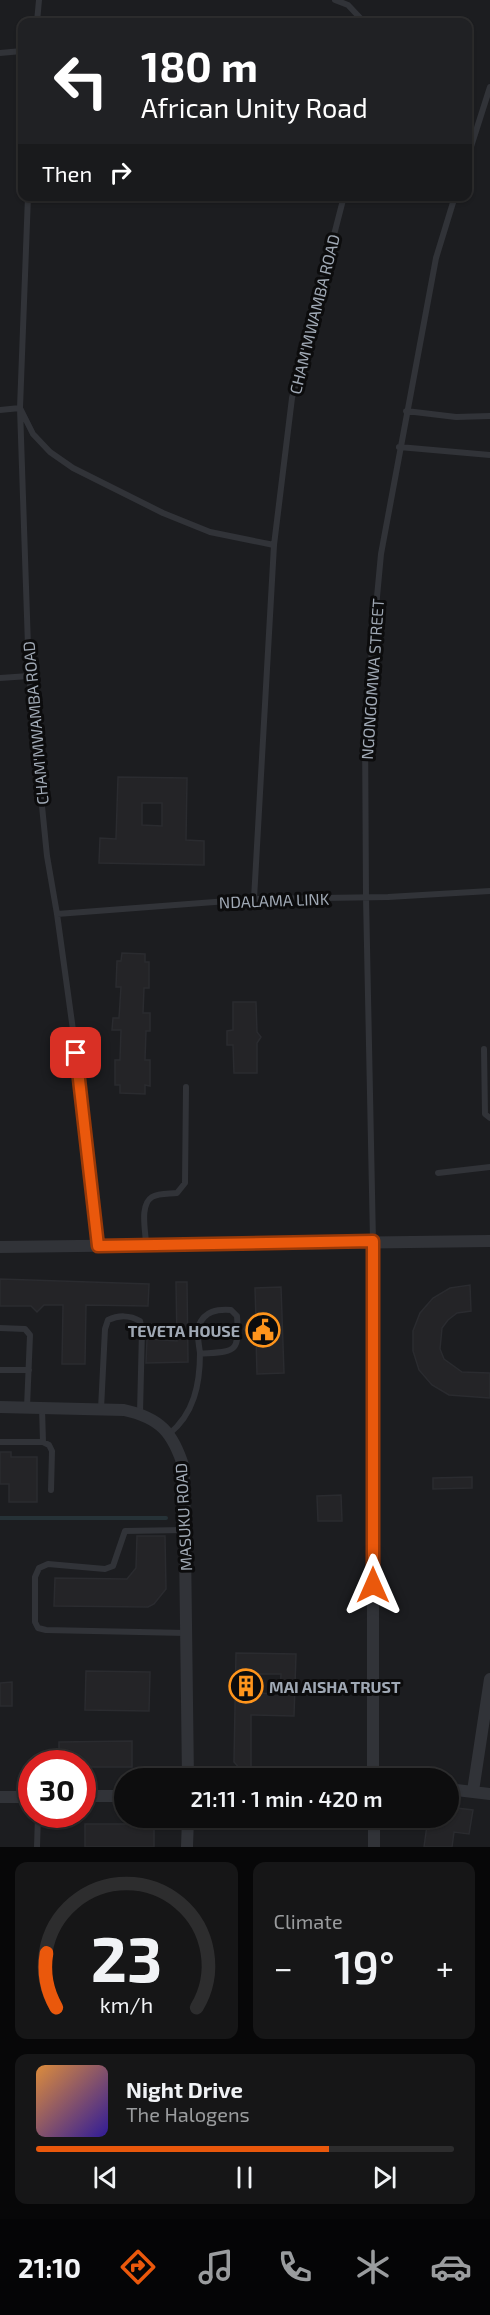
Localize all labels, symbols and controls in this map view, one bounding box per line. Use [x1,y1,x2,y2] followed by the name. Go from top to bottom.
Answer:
[141,40,258,90] text: 180 m
[42,42,120,120] icon: left
[141,91,368,123] text: African Unity Road
[104,156,137,189] icon: right
[42,160,92,186] text: Then
[285,232,343,396] street label: CHAM'MWAMBA ROAD
[357,598,387,760] street label: NGONGOMWA STREET
[18,640,52,806] street label: CHAM'MWAMBA ROAD
[219,889,330,911] street label: NDALAMA LINK
[50,1027,101,1078] pin
[59,1036,92,1069] icon: arrive
[245,1312,281,1348] public building icon: TEVETA HOUSE
[128,1321,240,1340] place label: TEVETA HOUSE
[171,1462,195,1572] street label: MASUKU ROAD
[341,1553,405,1617] position arrow
[228,1668,264,1704] building icon: MAI AISHA TRUST
[269,1677,401,1696] place label: MAI AISHA TRUST
[18,1750,96,1828] speed limit sign: 30
[190,1785,383,1811] text: 21:11 · 1 min · 420 m
[274,1909,343,1933] text: Climate
[90,1920,162,1995] text: 23
[334,1939,395,1993] text: 19°
[274,1947,293,1987] text: −
[436,1947,454,1987] text: +
[100,1992,153,2017] text: km/h
[126,2076,243,2102] text: Night Drive
[126,2102,250,2126] text: The Halogens
[89,2161,122,2194] icon: previous
[228,2161,261,2194] icon: pause
[368,2161,401,2194] icon: next
[117,2246,159,2288] icon: directions
[195,2246,237,2288] icon: music
[274,2246,316,2288] icon: phone
[352,2246,394,2288] icon: climate
[430,2246,472,2288] icon: car
[18,2251,81,2283] text: 21:10

